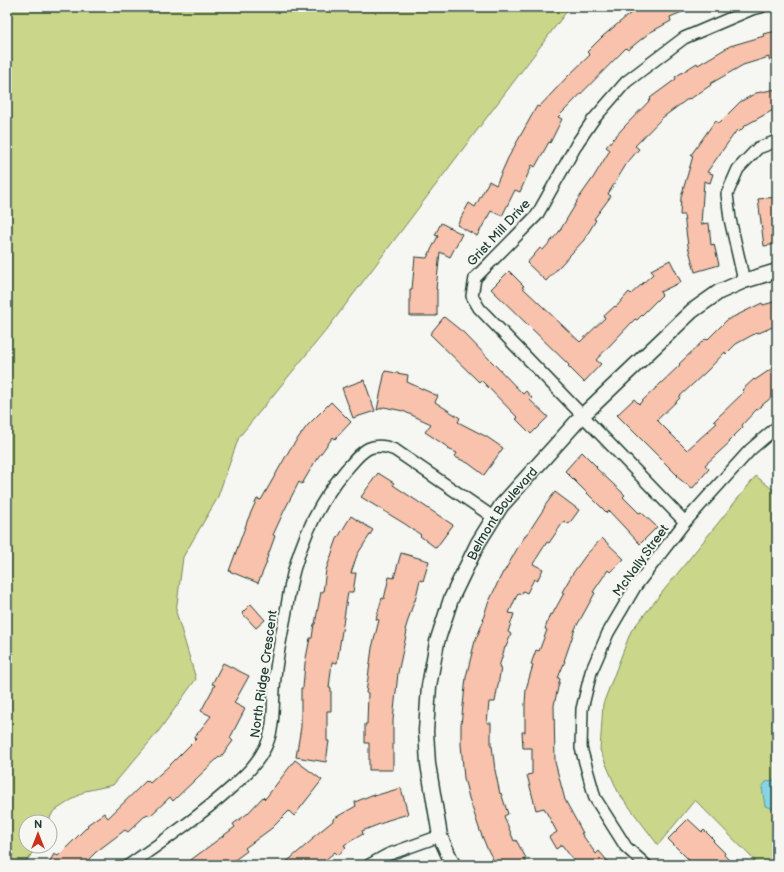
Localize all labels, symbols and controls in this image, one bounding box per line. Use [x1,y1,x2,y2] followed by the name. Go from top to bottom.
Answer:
[464,196,534,269] street label: Grist Mill Drive
[464,464,541,563] street label: Belmont Boulevard
[609,521,672,600] street label: McNally Street
[247,609,281,739] street label: North Ridge Crescent
[18,814,58,854] north arrow
[34,818,42,831] text: N

